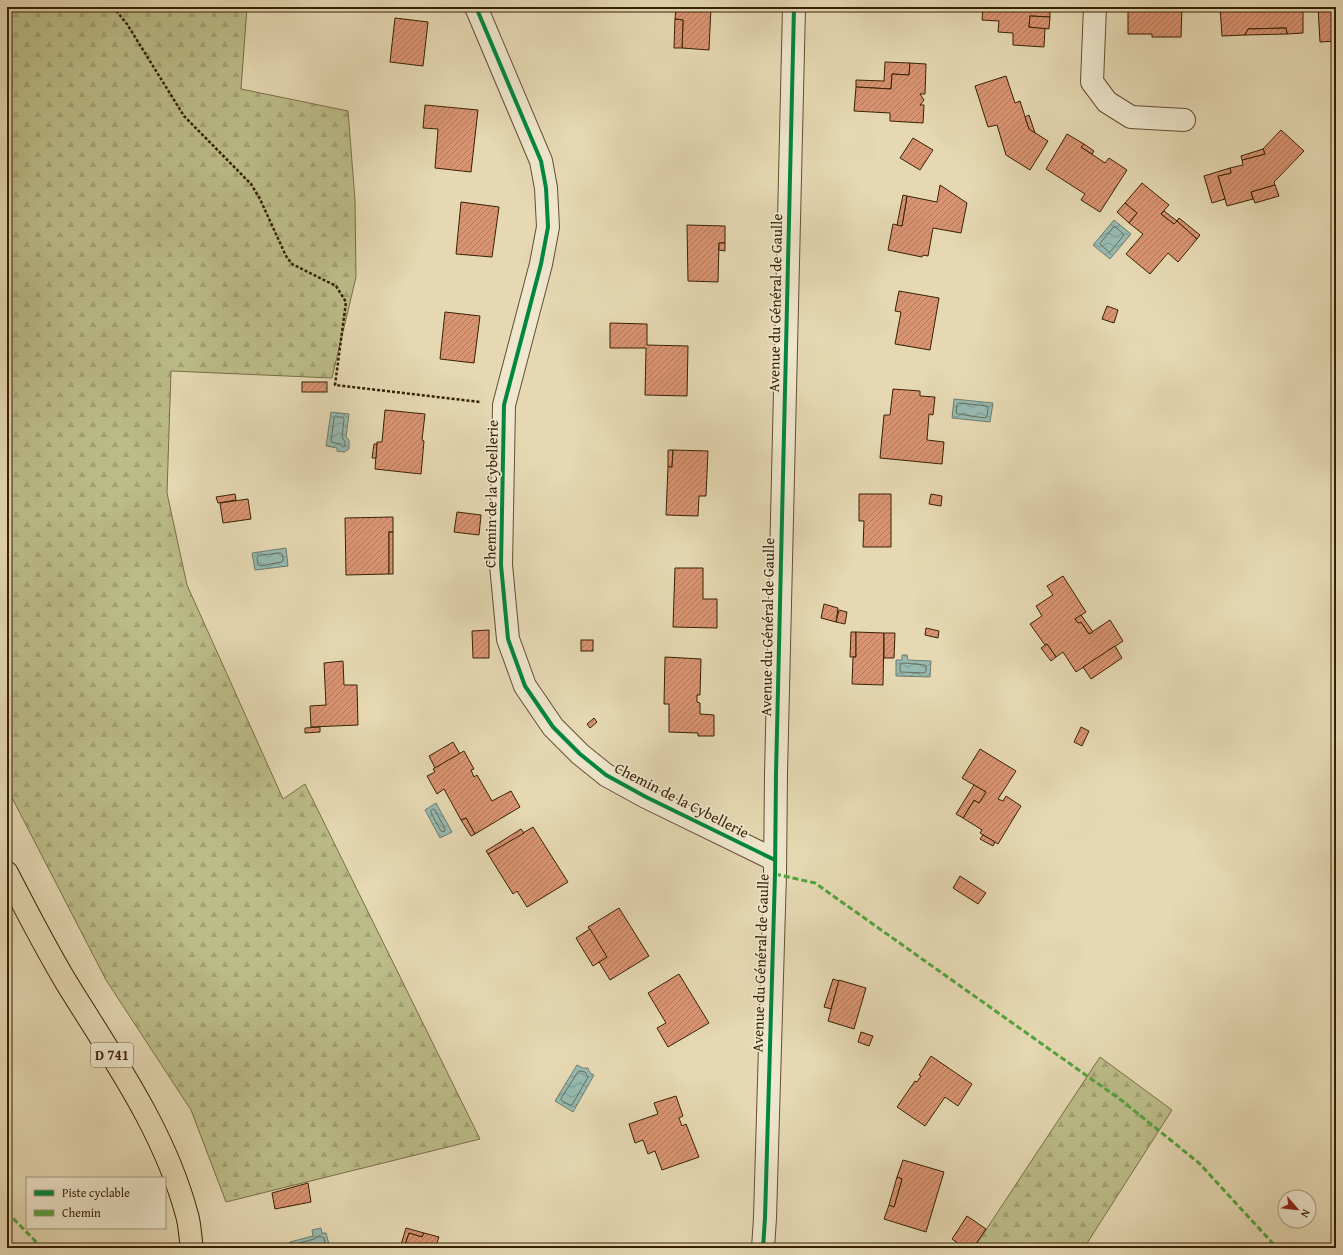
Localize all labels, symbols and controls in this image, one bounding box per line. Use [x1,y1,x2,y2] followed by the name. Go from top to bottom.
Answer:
[763,214,787,392] street label: Avenue du Général de Gaulle
[479,420,503,568] street label: Chemin de la Cybellerie
[755,538,779,716] street label: Avenue du Général de Gaulle
[611,757,753,843] street label: Chemin de la Cybellerie
[746,873,774,1053] street label: Avenue du Général de Gaulle
[91,1043,133,1067] road number: D 741
[26,1177,166,1229] legend
[62,1184,130,1201] text: Piste cyclable
[1277,1189,1317,1229] north arrow
[62,1204,101,1221] text: Chemin
[1297,1207,1315,1221] text: N

